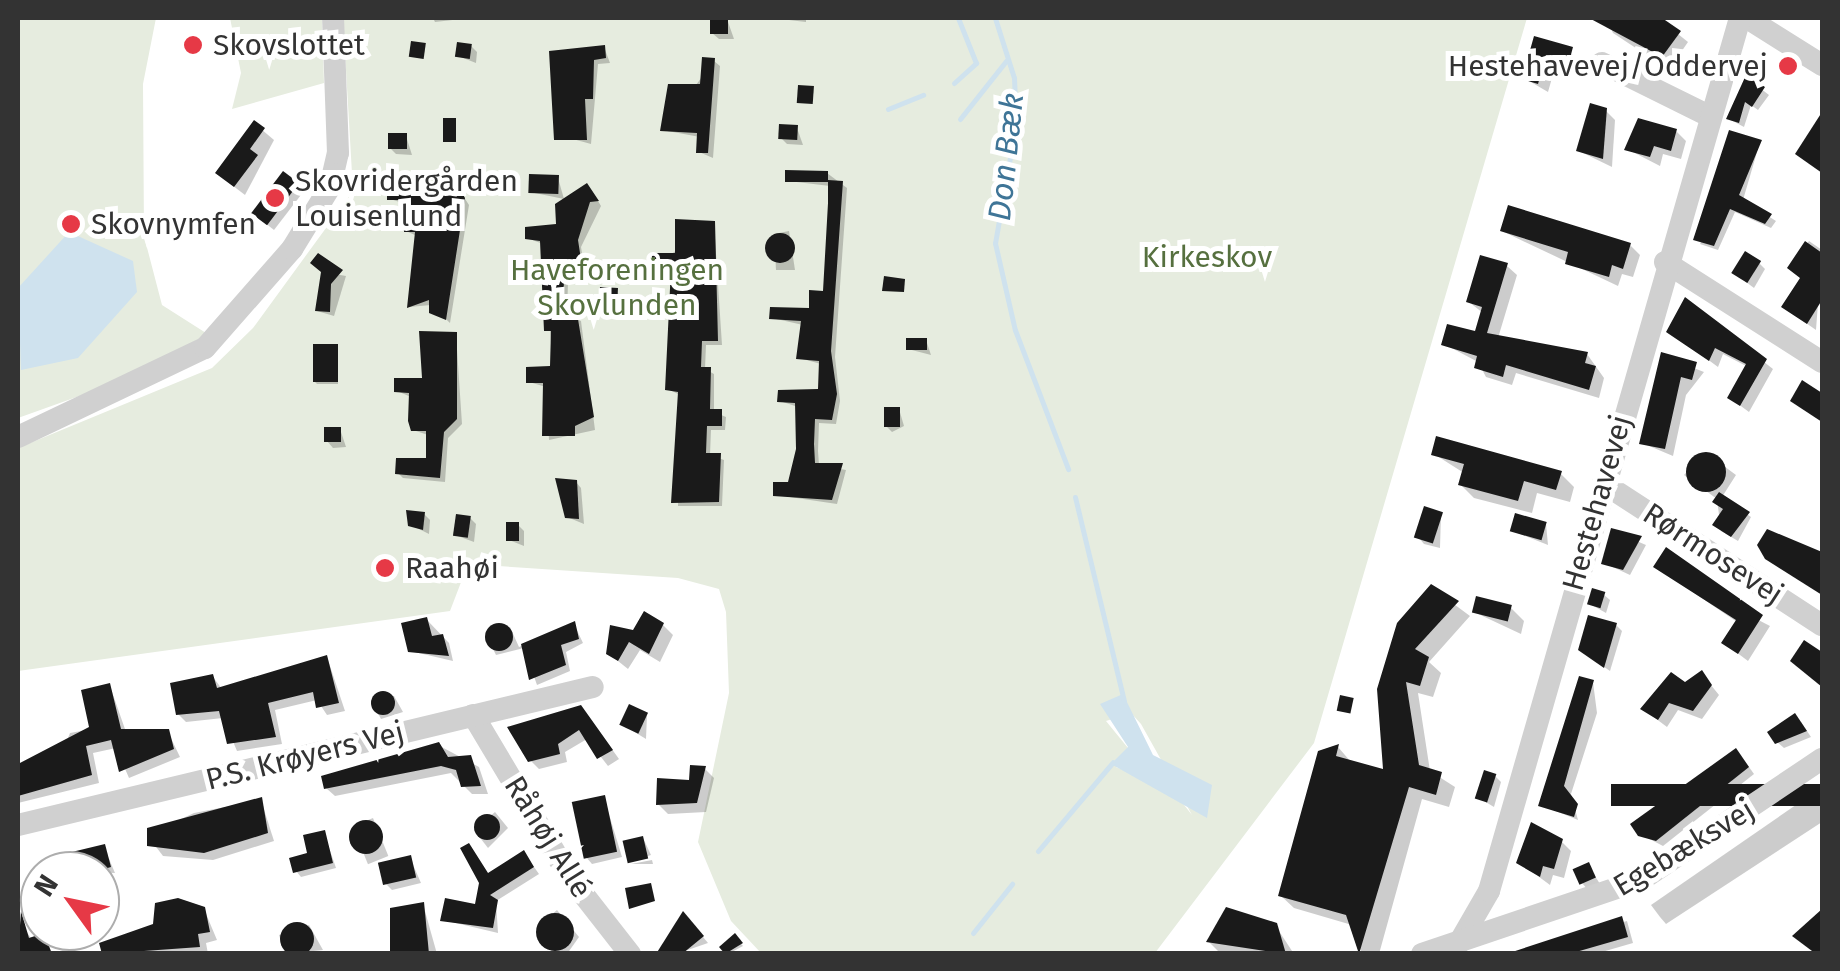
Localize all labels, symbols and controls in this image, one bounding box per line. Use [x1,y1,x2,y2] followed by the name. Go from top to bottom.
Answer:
[213,27,365,63] place label: Skovslottet
[182,34,204,56] marker: Skovslottet
[1448,48,1768,84] place label: Hestehavevej/Oddervej
[1777,55,1799,77] marker: Hestehavevej/Oddervej
[980,91,1032,223] water label: Don Bæk
[295,163,518,234] place label: Skovridergården Louisenlund
[264,187,286,209] marker: Skovridergården Louisenlund
[91,206,256,242] place label: Skovnymfen
[60,213,82,235] marker: Skovnymfen
[1142,239,1272,275] park label: Kirkeskov
[510,252,724,322] park label: Haveforeningen Skovlunden
[1555,411,1639,595] street label: Hestehavevej
[1636,495,1790,613] street label: Rørmosevej
[405,550,499,586] place label: Raahøi
[374,557,396,579] marker: Raahøi
[202,714,408,798] street label: P.S. Krøyers Vej
[497,770,599,904] street label: Råhøj Allé
[1607,792,1761,904] street label: Egebæksvej
[20,851,120,951] north arrow
[27,869,65,902] text: N

